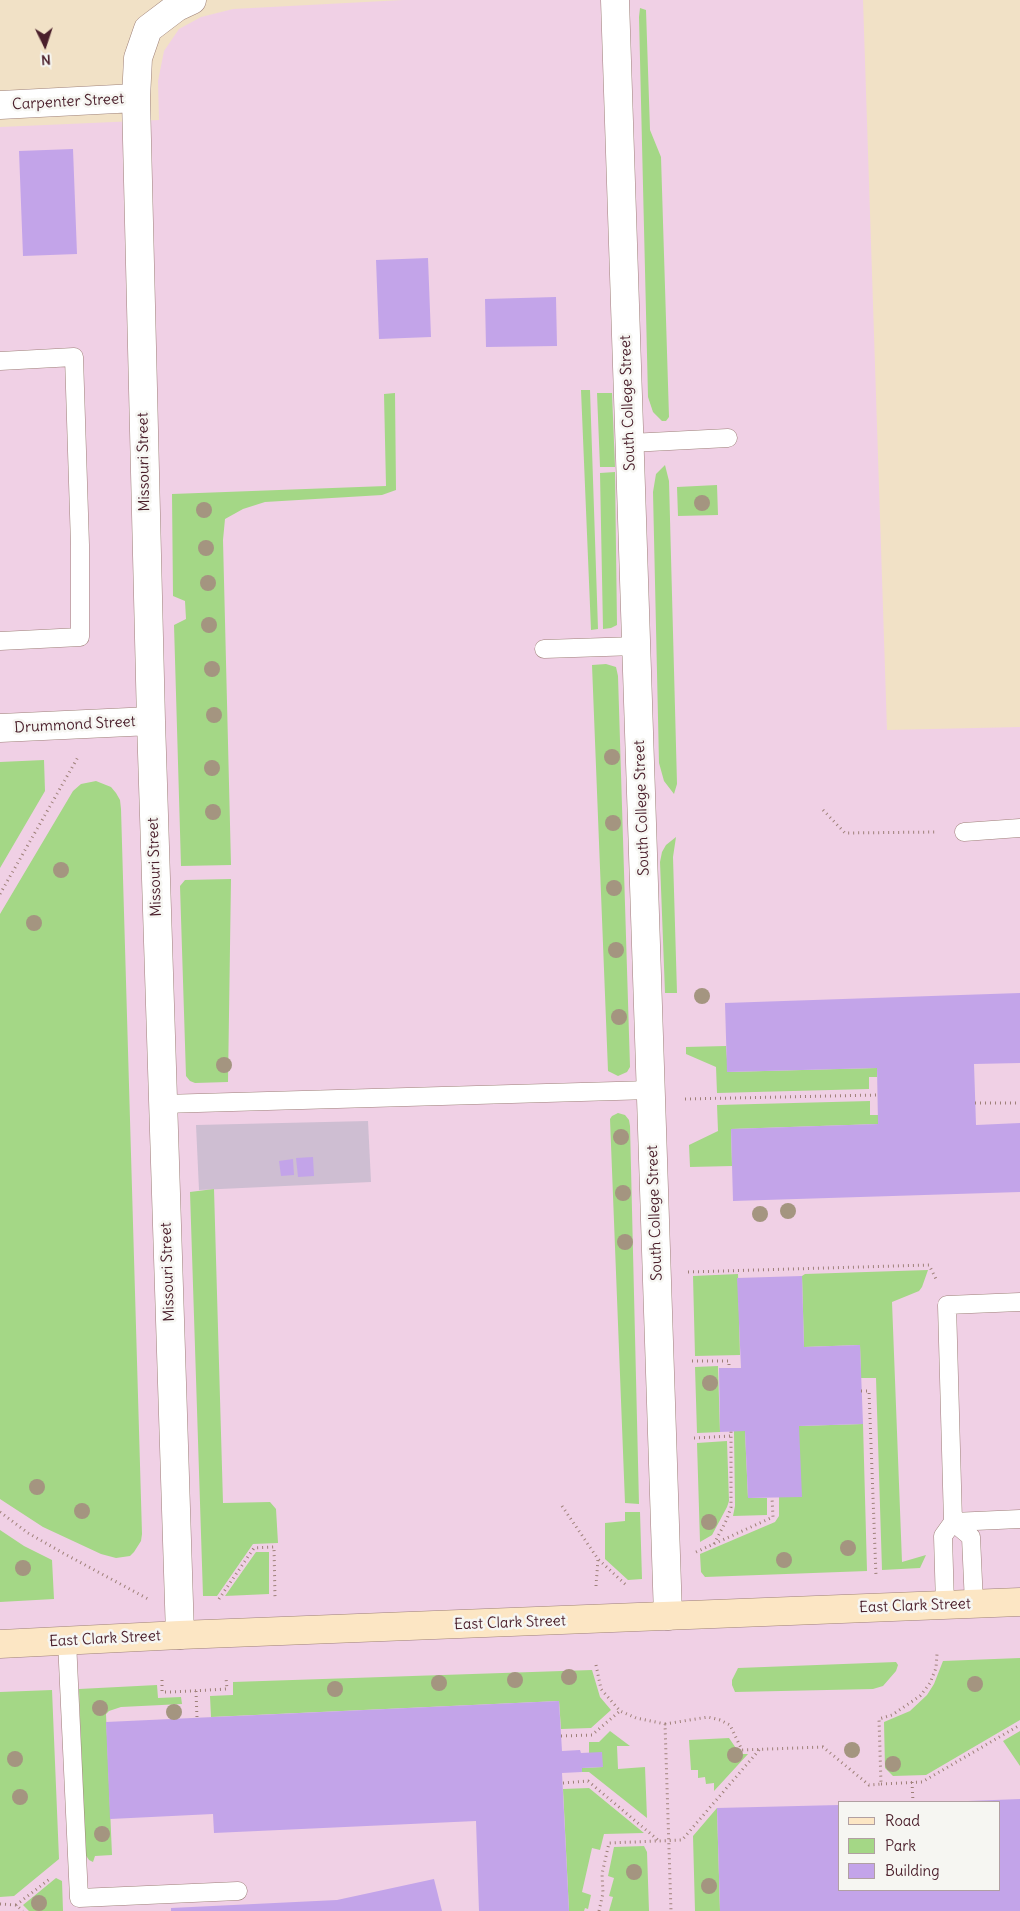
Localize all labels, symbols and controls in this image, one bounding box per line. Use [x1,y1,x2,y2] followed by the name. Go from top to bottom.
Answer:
[20,20,70,70] north arrow
[41,51,52,69] text: N
[11,90,125,114] street label: Carpenter Street
[617,335,639,471] street label: South College Street
[134,412,154,512] street label: Missouri Street
[14,713,136,737] street label: Drummond Street
[631,740,653,876] street label: South College Street
[144,817,166,917] street label: Missouri Street
[644,1145,666,1281] street label: South College Street
[157,1222,179,1322] street label: Missouri Street
[859,1595,971,1617] street label: East Clark Street
[454,1612,566,1634] street label: East Clark Street
[49,1627,161,1651] street label: East Clark Street
[838,1801,1000,1891] legend
[885,1811,920,1830] text: Road
[885,1836,916,1855] text: Park
[885,1861,940,1880] text: Building

